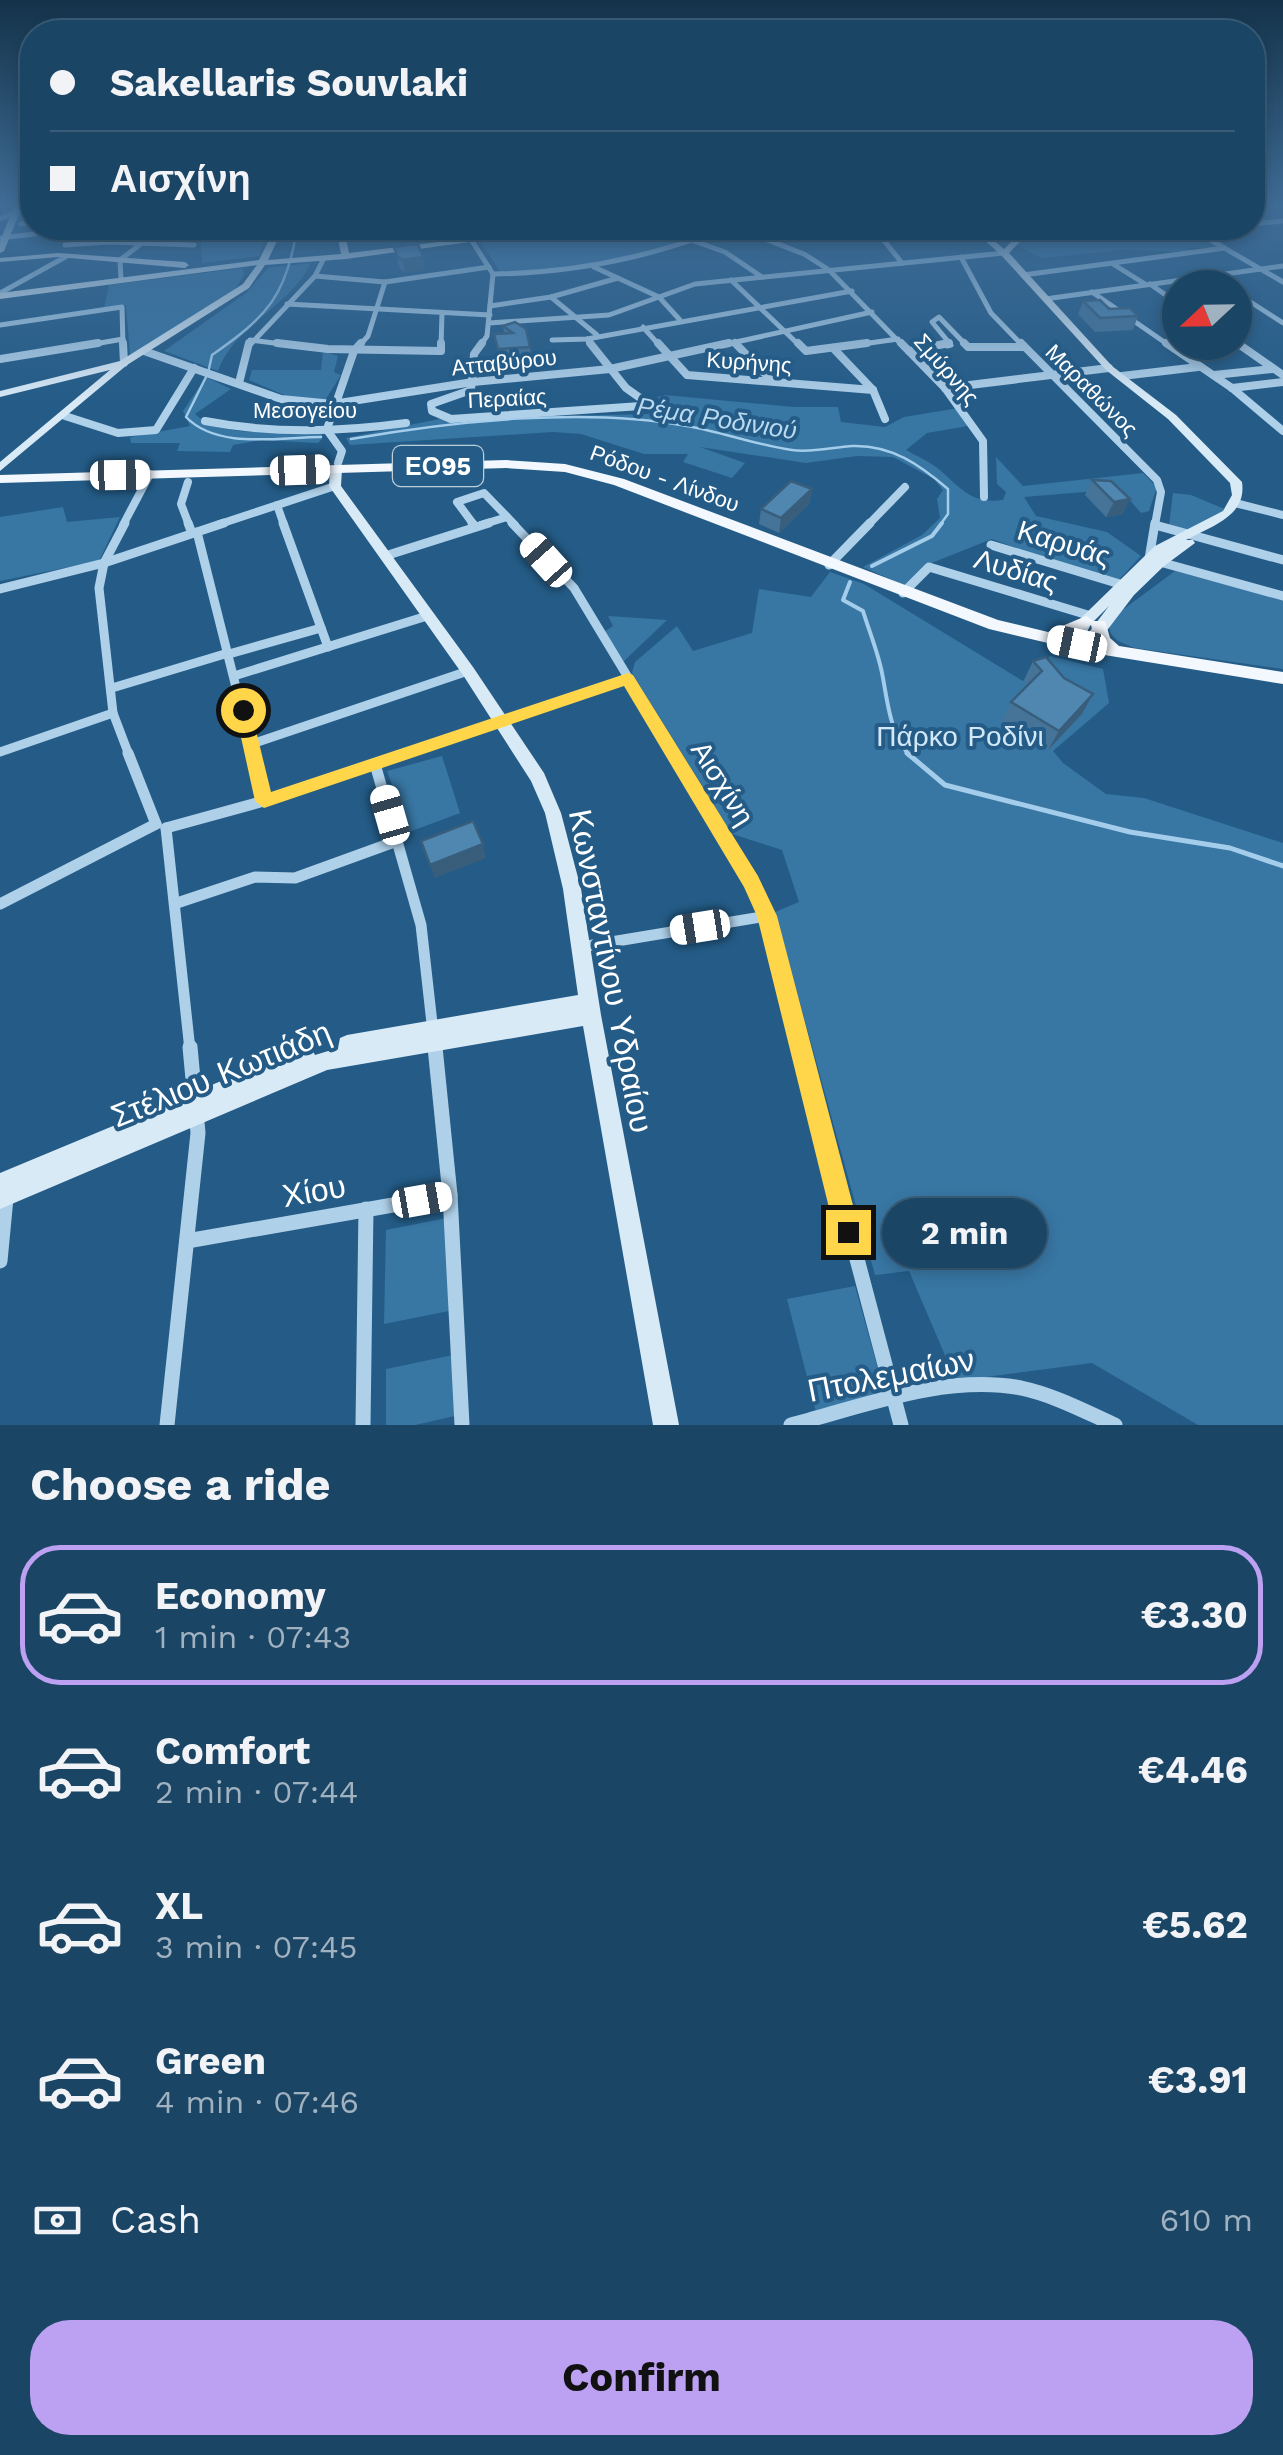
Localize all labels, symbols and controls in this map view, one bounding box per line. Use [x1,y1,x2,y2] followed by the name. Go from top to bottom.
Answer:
[110,61,468,105] text: Sakellaris Souvlaki
[110,157,251,201] text: Αισχίνη
[1162,270,1252,360] north arrow
[1162,270,1252,360] map controls
[909,329,984,410] street label: Σμύρνης
[1041,339,1143,441] street label: Μαραθώνος
[450,345,558,380] street label: Ατταβύρου
[706,347,792,378] street label: Κυρήνης
[467,384,547,413] street label: Περαίας
[635,392,799,445] water label: Ρέμα Ροδινιού
[253,398,357,423] street label: Μεσογείου
[587,440,743,517] street label: Ρόδου - Λίνδου
[393,446,483,486] road number: ΕΟ95
[269,454,331,486] car
[90,459,150,491] car
[1013,514,1114,573] street label: Καρυάς
[515,528,577,592] car
[970,542,1062,599] street label: Λυδίας
[1045,623,1109,665] car
[221,688,266,733] route start
[876,720,1044,753] park label: Πάρκο Ροδίνι
[684,735,761,831] street label: Αισχίνη
[367,782,413,848] car
[561,806,661,1136] street label: Κωνσταντίνου Υδραίου
[668,907,732,947] car
[105,1013,337,1135] street label: Στέλιου Κωτιάδη
[279,1167,349,1215] street label: Χίου
[390,1180,454,1220] car
[883,1197,1048,1267] callout: 2 min
[826,1210,871,1255] route end
[921,1214,1008,1252] text: 2 min
[804,1340,978,1410] street label: Πτολεμαίων
[30,1458,330,1511] text: Choose a ride
[35,1570,125,1660] icon: car
[155,1574,326,1618] text: Economy
[1141,1593,1248,1637] text: €3.30
[155,1618,351,1656] text: 1 min · 07:43
[35,1725,125,1815] icon: car
[155,1729,310,1773] text: Comfort
[1138,1748,1248,1792] text: €4.46
[155,1773,358,1811] text: 2 min · 07:44
[35,1880,125,1970] icon: car
[155,1884,203,1928] text: XL
[1142,1903,1248,1947] text: €5.62
[155,1928,357,1966] text: 3 min · 07:45
[35,2035,125,2125] icon: car
[155,2039,266,2083] text: Green
[1148,2058,1248,2102] text: €3.91
[155,2083,359,2121] text: 4 min · 07:46
[30,2193,85,2248] icon: cash
[110,2198,201,2242] text: Cash
[1160,2201,1253,2239] text: 610 m
[30,2320,1253,2435] button: Confirm

